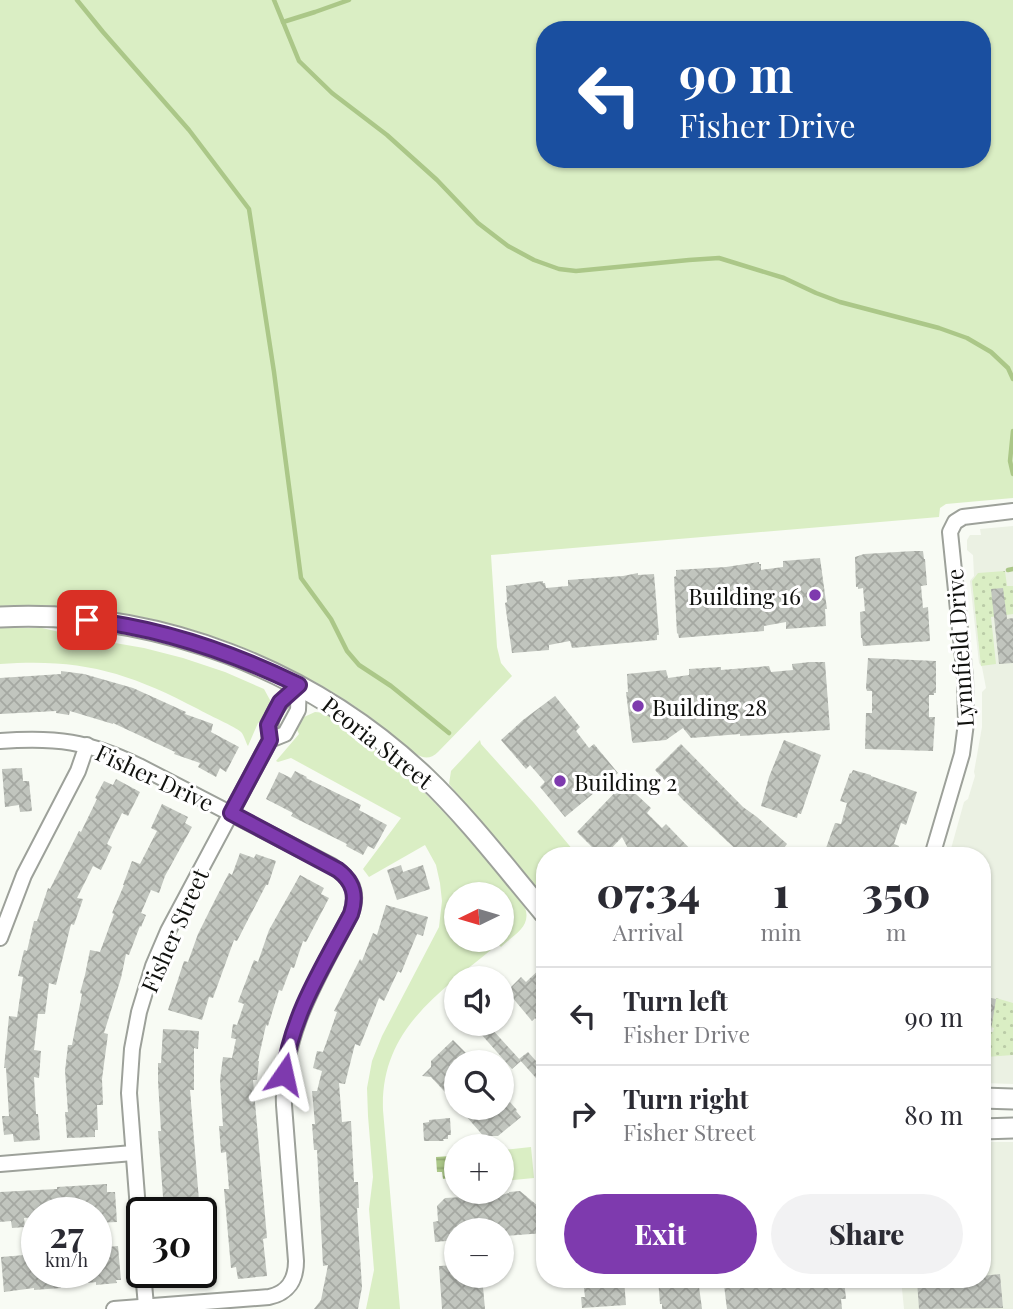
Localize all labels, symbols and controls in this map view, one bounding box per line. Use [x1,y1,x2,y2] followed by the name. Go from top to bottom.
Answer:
[679,40,793,105] text: 90 m
[564,49,655,140] icon: left
[679,103,856,146] text: Fisher Drive
[938,568,980,728] street label: Lynnfield Drive
[688,580,801,611] place label: Building 16
[807,587,823,603] marker: Building 16
[57,590,117,650] pin
[68,601,106,639] icon: arrive
[316,689,441,796] street label: Peoria Street
[652,691,767,722] place label: Building 28
[630,698,646,714] marker: Building 28
[91,736,219,818] street label: Fisher Drive
[574,766,677,797] place label: Building 2
[552,773,568,789] marker: Building 2
[133,862,215,997] street label: Fisher Street
[596,863,700,919] text: 07:34
[773,863,789,919] text: 1
[862,863,931,919] text: 350
[444,882,514,952] north arrow
[444,882,514,1288] map controls
[613,916,684,947] text: Arrival
[761,916,801,947] text: min
[886,916,906,947] text: m
[444,966,514,1036] button: sound
[623,983,728,1018] text: Turn left
[564,997,602,1035] icon: left
[905,999,963,1034] text: 90 m
[623,1018,750,1049] text: Fisher Drive
[247,1037,321,1111] position arrow
[444,1050,514,1120] button: search
[623,1081,749,1116] text: Turn right
[564,1095,602,1133] icon: right
[904,1097,963,1132] text: 80 m
[623,1116,756,1147] text: Fisher Street
[444,1134,514,1204] button: +
[564,1194,757,1274] button: Exit
[771,1194,963,1274] button: Share
[126,1197,217,1288] speed limit sign: 30
[49,1210,84,1257] text: 27
[444,1218,514,1288] button: −
[45,1248,88,1272] text: km/h

